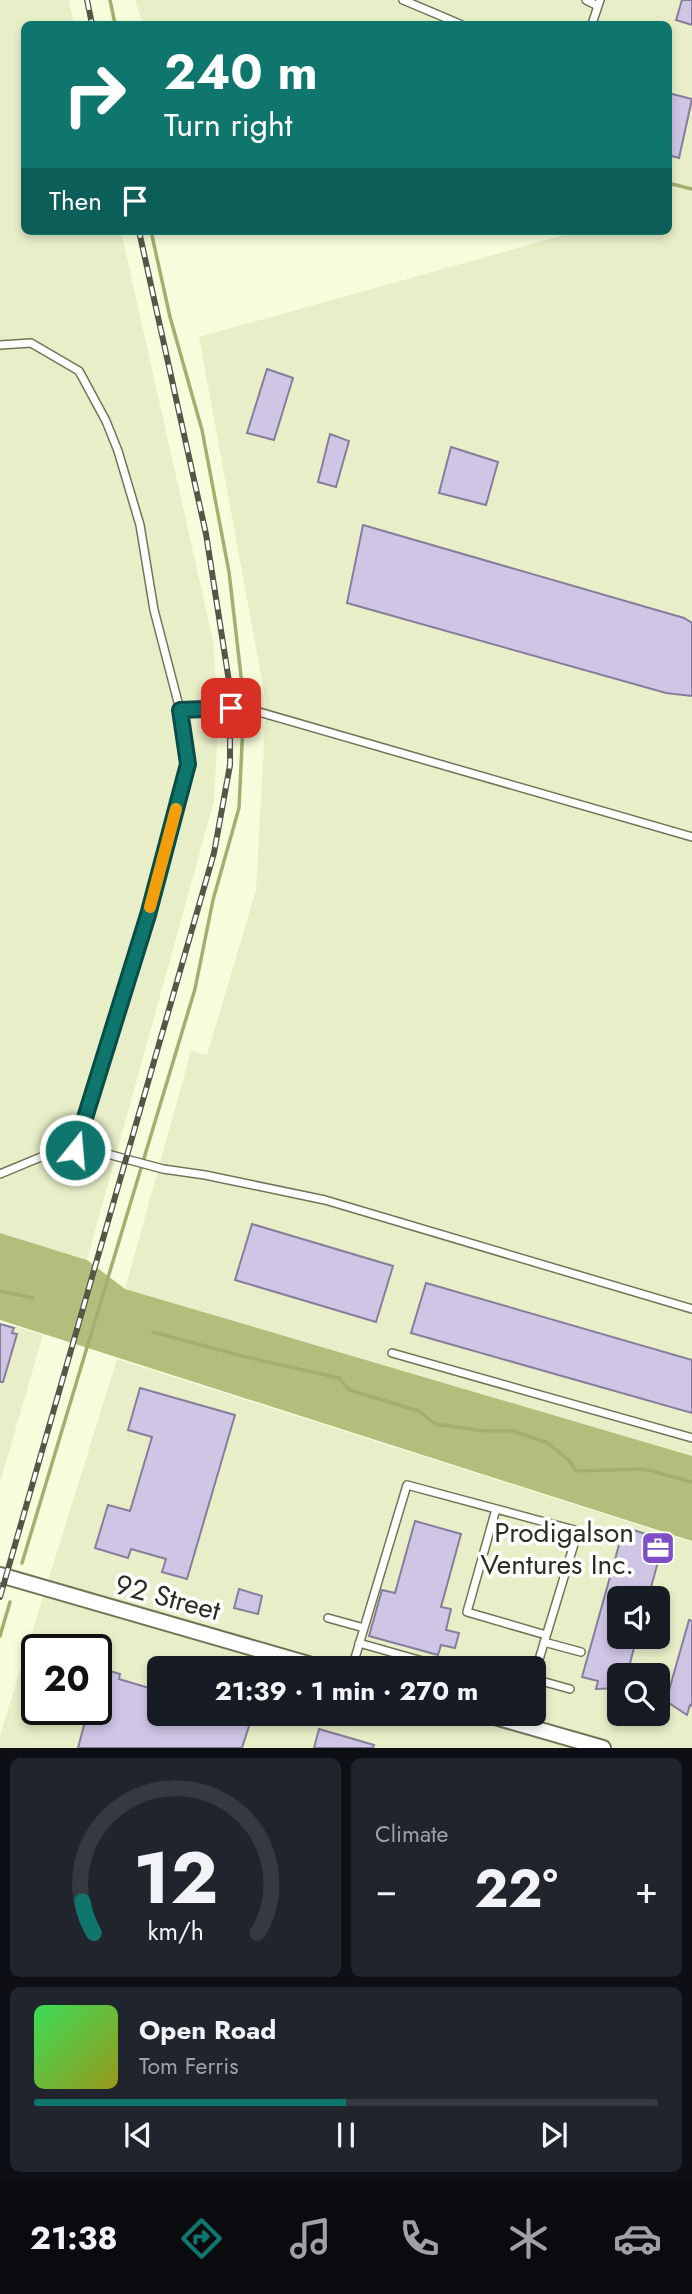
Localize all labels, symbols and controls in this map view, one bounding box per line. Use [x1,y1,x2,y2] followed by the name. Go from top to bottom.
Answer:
[164,37,318,107] text: 240 m
[49,49,140,140] icon: right
[164,102,293,148] text: Turn right
[49,182,102,220] text: Then
[116,182,154,220] icon: arrive
[201,678,261,738] pin
[212,689,250,727] icon: arrive
[38,1113,112,1187] position arrow
[481,1512,634,1585] place label: Prodigalson Ventures Inc.
[639,1529,677,1567] office icon: Prodigalson Ventures Inc.
[111,1564,225,1631] street label: 92 Street
[607,1586,670,1726] map controls
[607,1586,670,1649] button: sound
[21,1634,112,1725] speed limit sign: 20
[607,1663,670,1726] button: search
[215,1672,478,1710] text: 21:39 · 1 min · 270 m
[375,1817,448,1851] text: Climate
[133,1826,218,1931] text: 12
[474,1851,558,1927] text: 22°
[375,1862,397,1917] text: −
[635,1862,658,1917] text: +
[147,1913,204,1949] text: km/h
[139,2011,276,2049] text: Open Road
[139,2049,238,2083] text: Tom Ferris
[119,2116,157,2154] icon: previous
[327,2116,365,2154] icon: pause
[535,2116,573,2154] icon: next
[177,2214,226,2263] icon: directions
[286,2214,335,2263] icon: music
[395,2214,444,2263] icon: phone
[504,2214,553,2263] icon: climate
[613,2214,662,2263] icon: car
[30,2215,117,2261] text: 21:38

